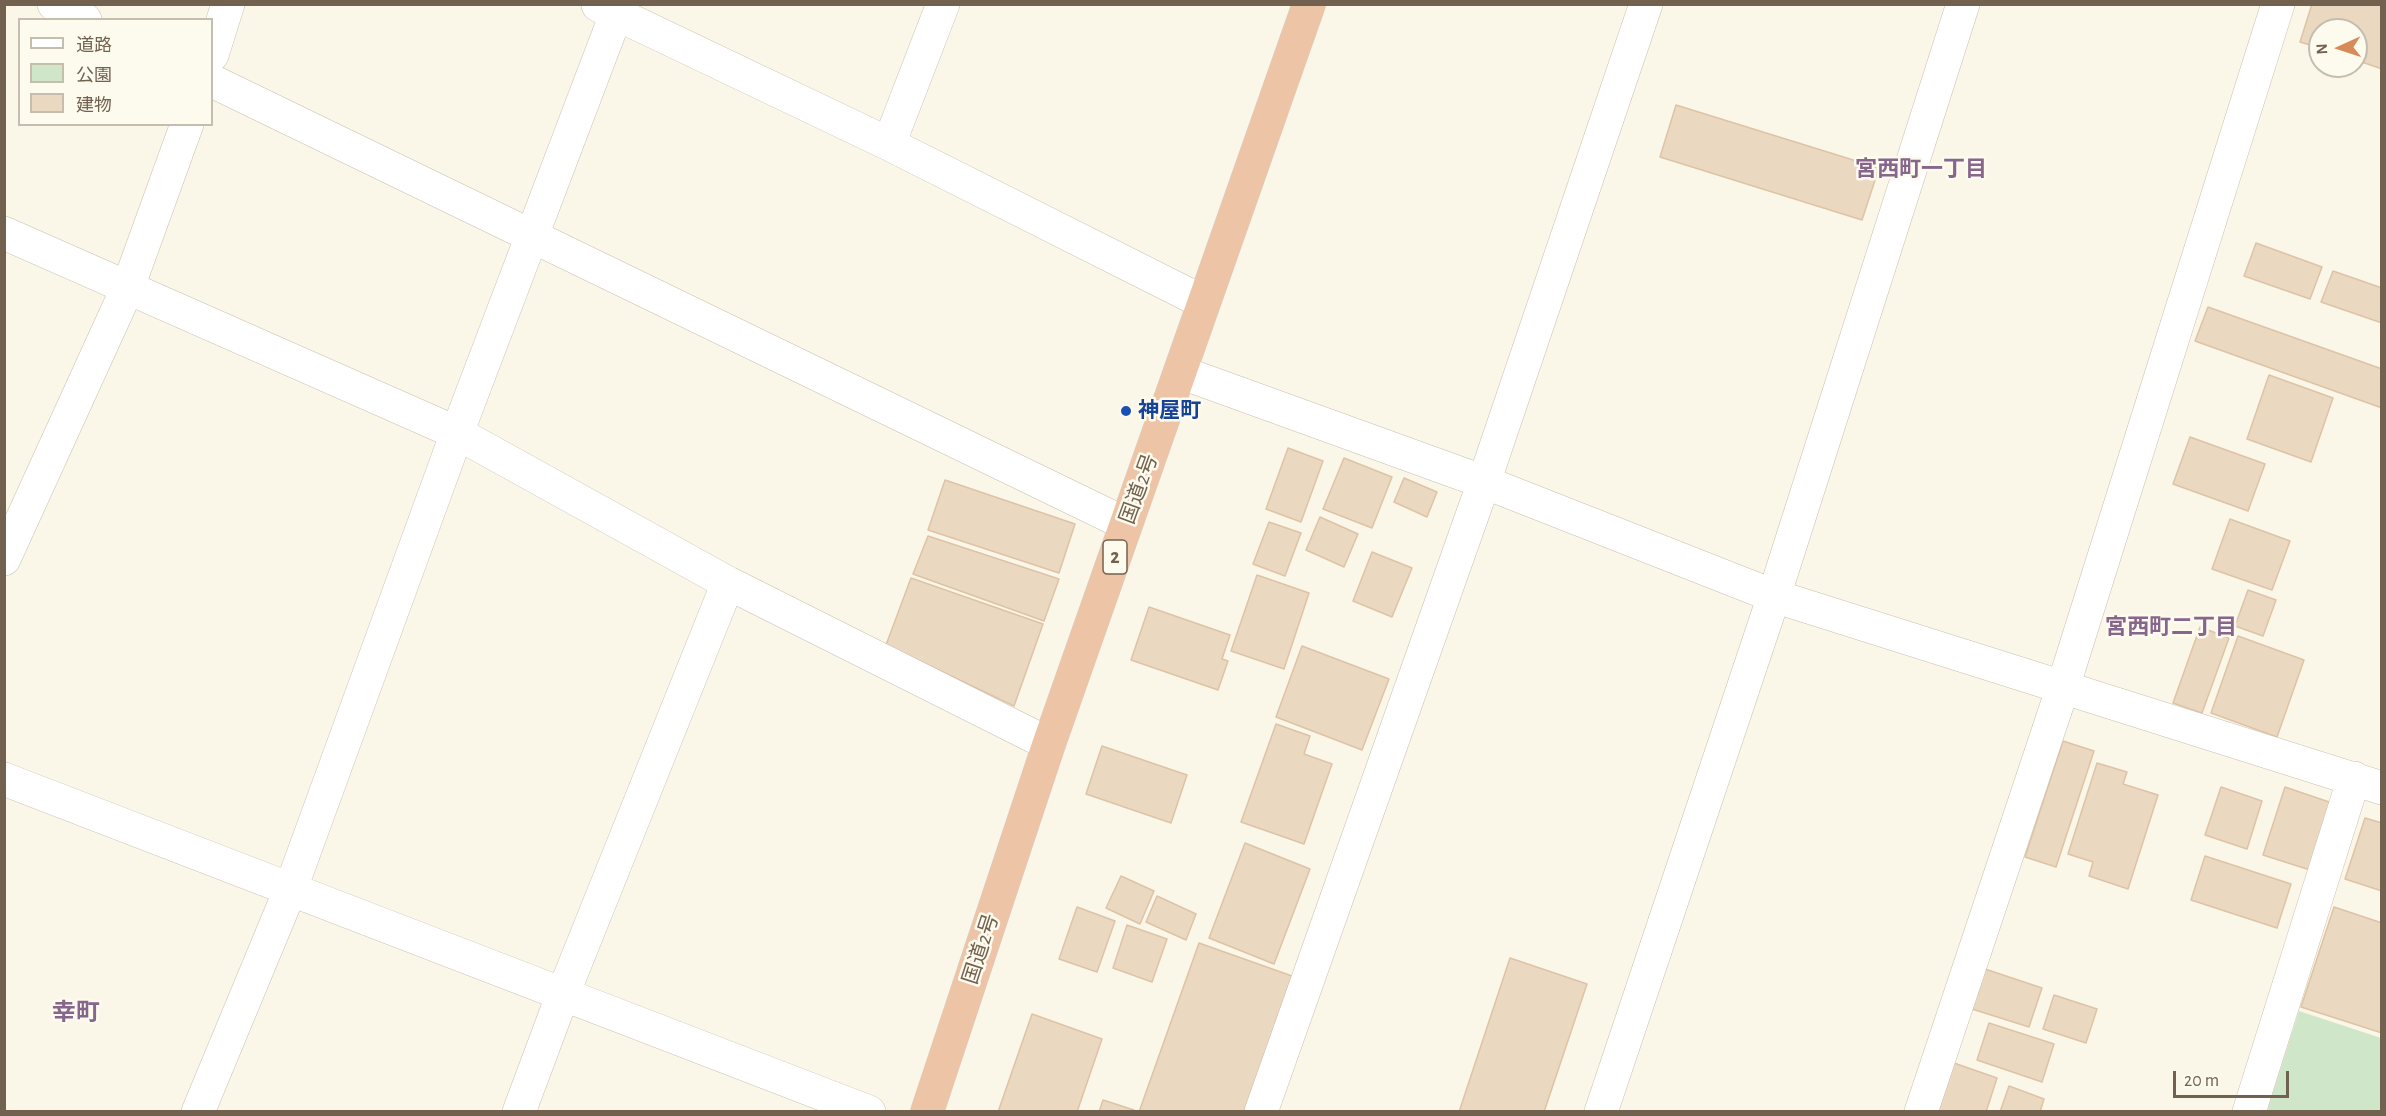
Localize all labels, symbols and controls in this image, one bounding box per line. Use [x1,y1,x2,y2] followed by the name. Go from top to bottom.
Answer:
[18,18,213,126] legend
[2308,18,2368,78] north arrow
[76,37,112,55] text: 道路
[2314,43,2330,55] text: N
[76,67,112,85] text: 公園
[76,97,112,115] text: 建物
[1855,156,1987,182] district label: 宮西町一丁目
[1138,398,1201,424] place label: 神屋町
[1119,404,1133,418] marker: 神屋町
[1115,451,1163,527] street label: 国道2号
[1103,540,1127,574] road number: 2
[2105,614,2237,640] district label: 宮西町二丁目
[958,911,1004,987] street label: 国道2号
[52,999,100,1027] district label: 幸町
[2176,1059,2292,1097] scale bar
[2184,1072,2219,1090] text: 20 m

